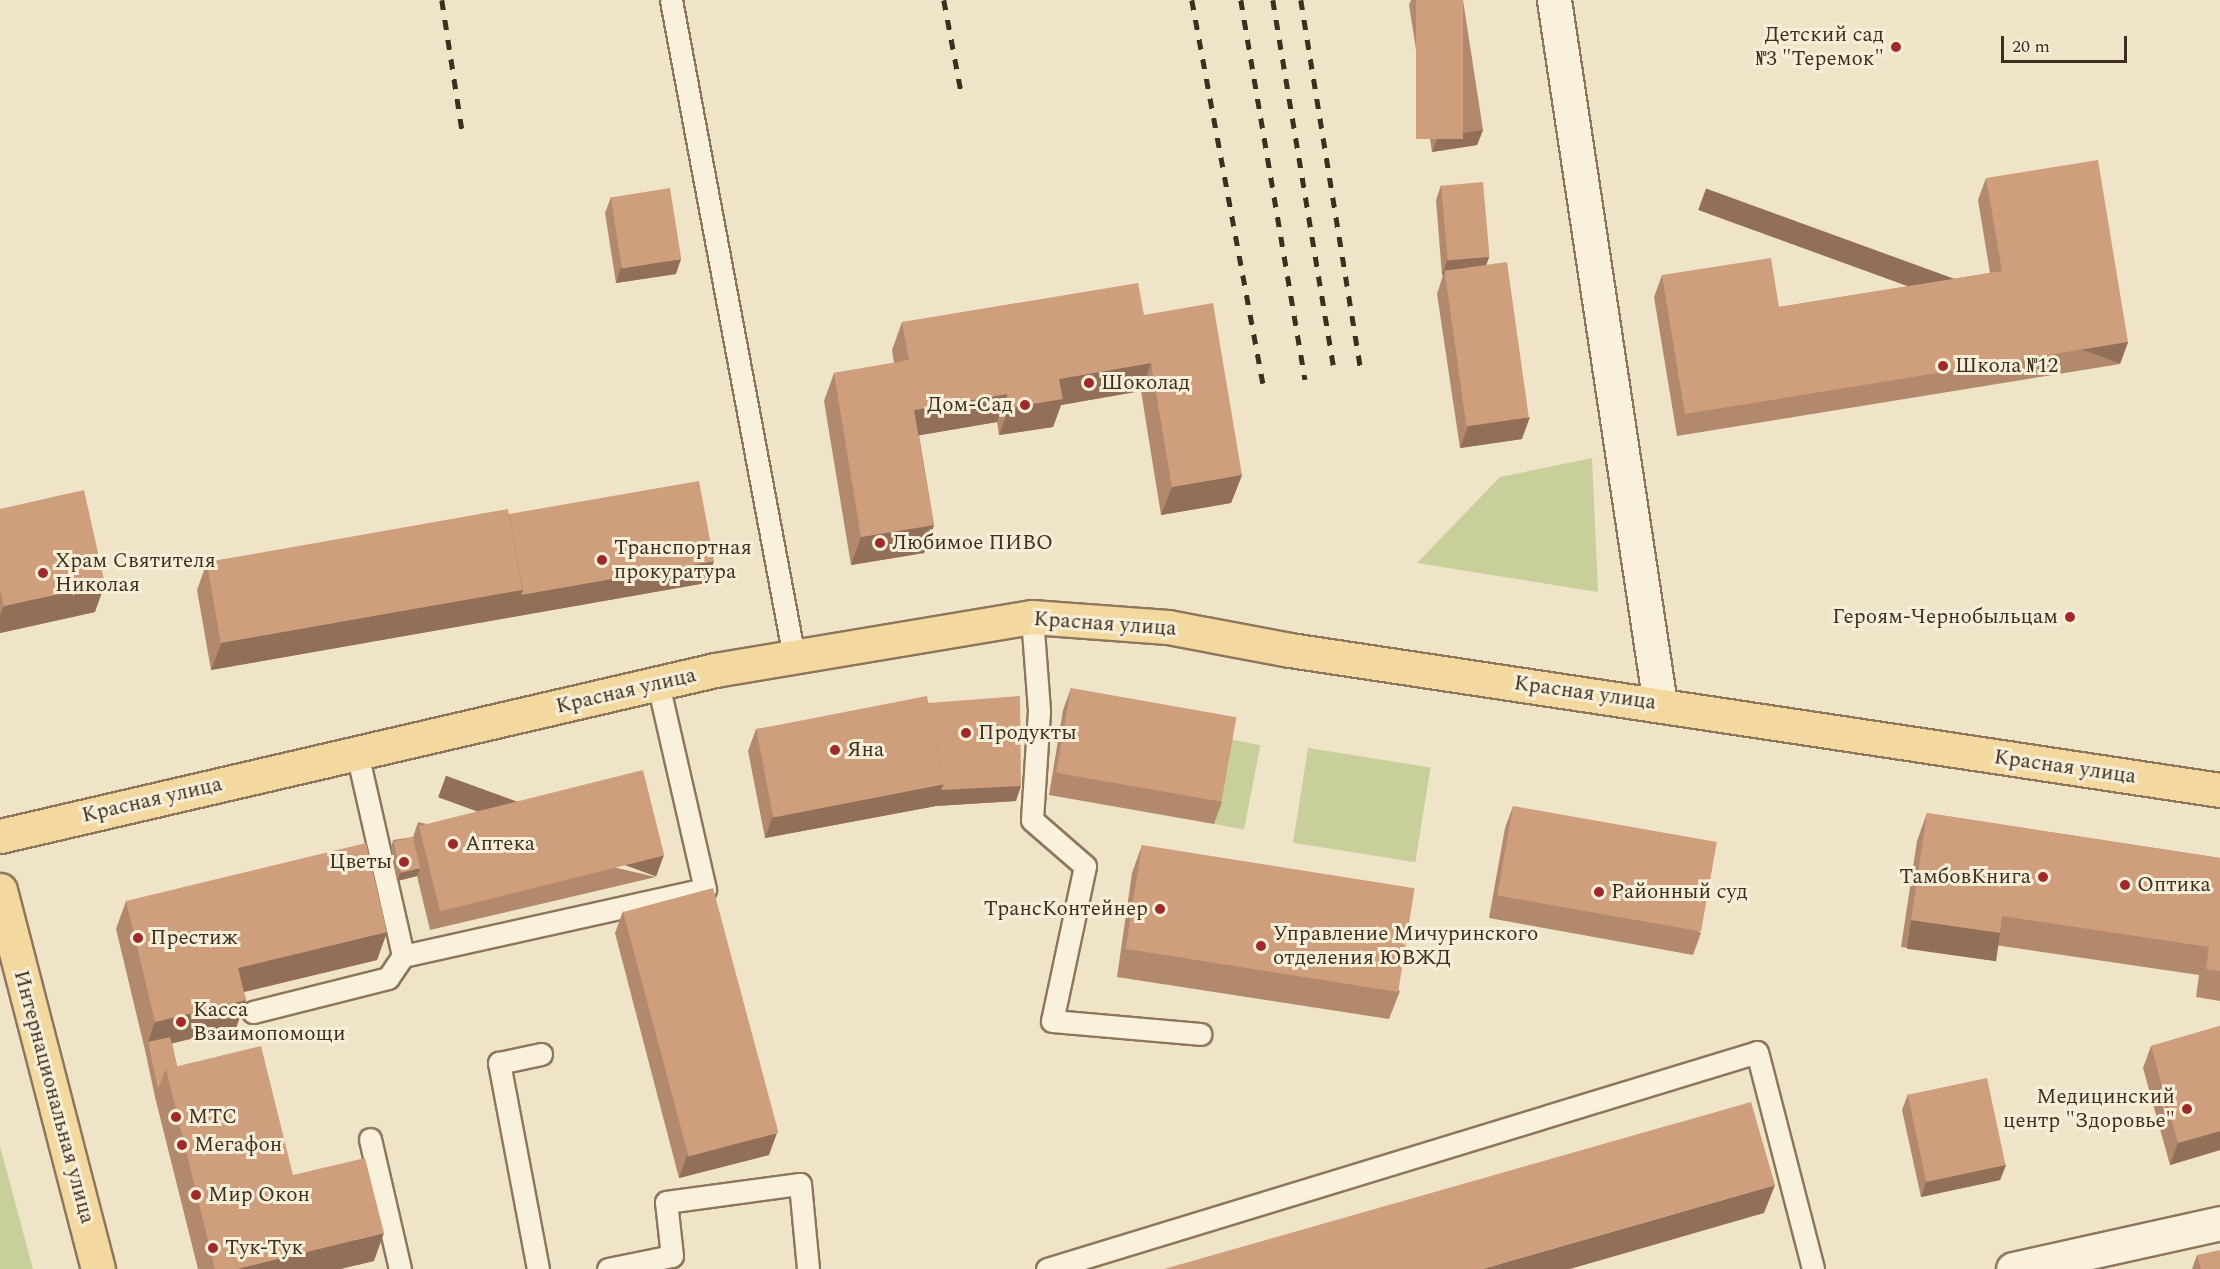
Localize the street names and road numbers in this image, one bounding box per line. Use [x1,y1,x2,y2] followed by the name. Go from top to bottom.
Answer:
[1033,606,1177,642] street label: Красная улица
[553,663,699,719] street label: Красная улица
[1512,671,1658,715] street label: Красная улица
[1992,745,2138,789] street label: Красная улица
[79,772,225,828] street label: Красная улица
[8,968,100,1226] street label: Интернациональная улица

